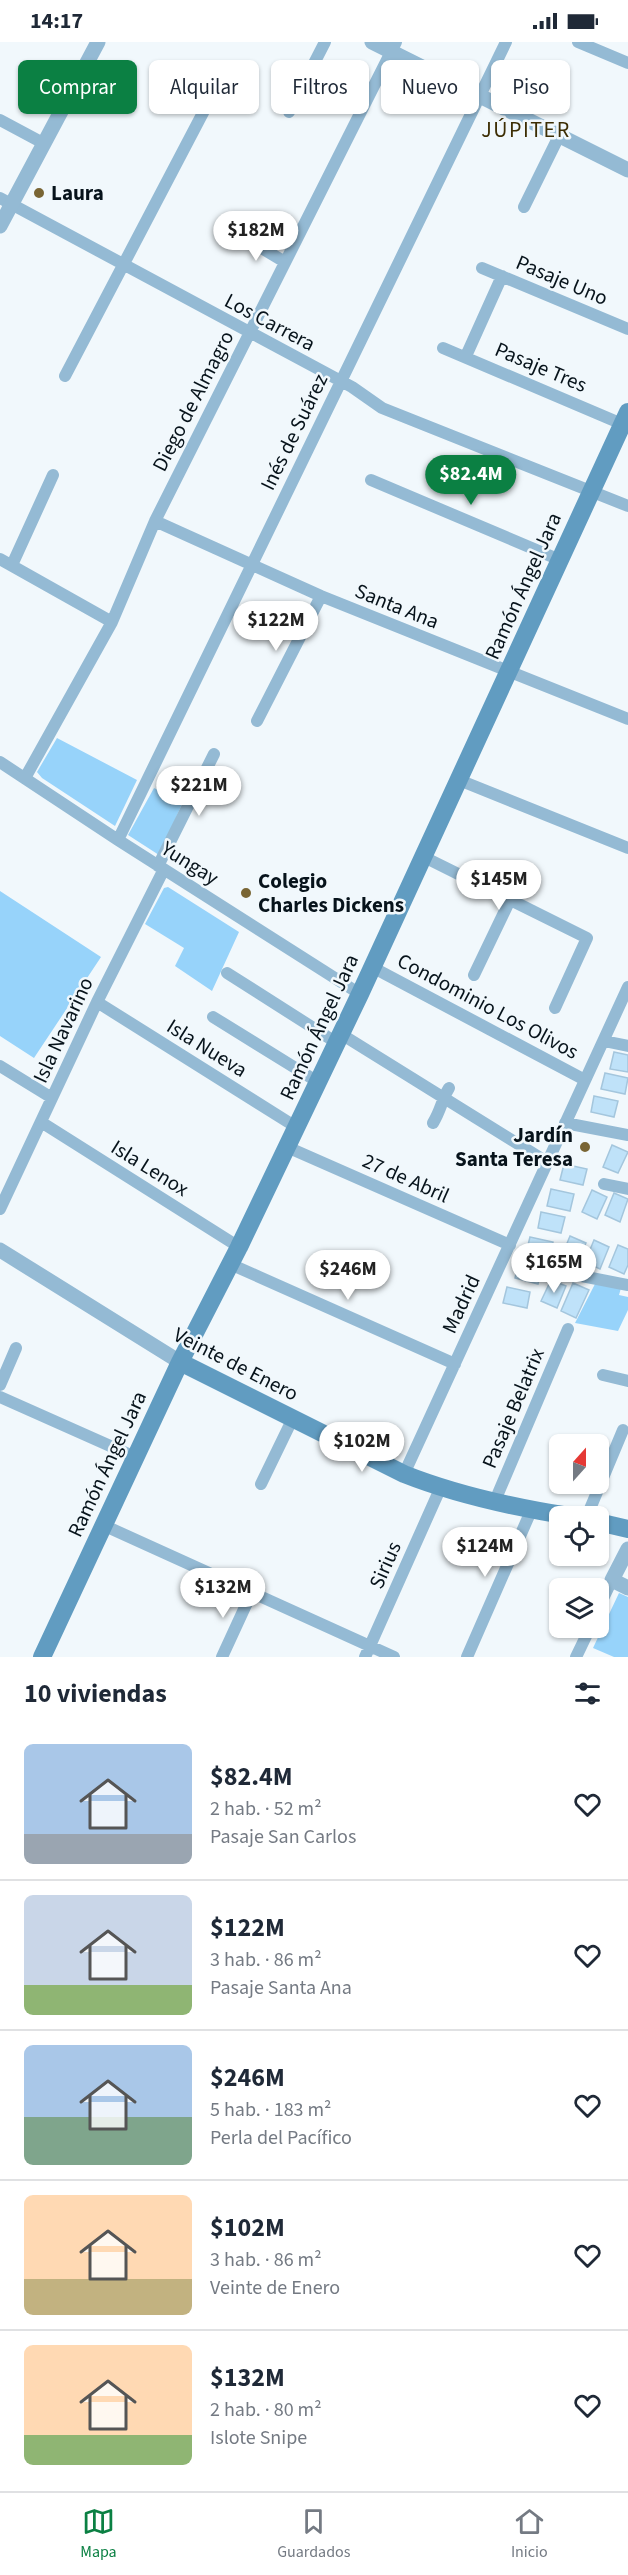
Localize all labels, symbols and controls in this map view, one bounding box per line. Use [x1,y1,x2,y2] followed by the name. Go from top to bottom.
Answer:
[30,5,83,37] text: 14:17
[18,60,137,114] chip: Comprar
[149,60,259,114] chip: Alquilar
[271,60,369,114] chip: Filtros
[381,60,479,114] chip: Nuevo
[491,60,570,114] chip: Piso
[481,114,571,146] district label: JÚPITER
[51,178,104,208] place label: Laura
[32,186,46,200] marker: Laura
[214,211,298,262] pin: $182M
[227,216,285,244] text: $182M
[511,247,613,313] street label: Pasaje Uno
[219,286,321,358] street label: Los Carrera
[145,325,241,477] street label: Diego de Almagro
[490,334,592,400] street label: Pasaje Tres
[253,369,335,495] street label: Inés de Suárez
[422,455,520,506] pin: $82.4M
[439,460,503,488] text: $82.4M
[477,508,569,664] street label: Ramón Ángel Jara
[350,576,444,636] street label: Santa Ana
[234,601,318,652] pin: $122M
[247,606,305,634] text: $122M
[157,766,241,817] pin: $221M
[170,771,228,799] text: $221M
[155,833,225,892] street label: Yungay
[457,860,541,911] pin: $145M
[470,865,528,893] text: $145M
[258,866,404,920] place label: Colegio Charles Dickens
[239,886,253,900] marker: Colegio Charles Dickens
[392,945,584,1067] street label: Condominio Los Olivos
[272,949,366,1105] street label: Ramón Ángel Jara
[25,972,101,1088] street label: Isla Navarino
[161,1011,253,1085] street label: Isla Nueva
[455,1120,573,1174] place label: Jardín Santa Teresa
[105,1132,195,1204] street label: Isla Lenox
[578,1140,592,1154] marker: Jardín Santa Teresa
[358,1146,454,1210] street label: 27 de Abril
[512,1243,596,1294] pin: $165M
[525,1248,583,1276] text: $165M
[306,1250,390,1301] pin: $246M
[319,1255,377,1283] text: $246M
[434,1270,488,1338] street label: Madrid
[168,1320,304,1408] street label: Veinte de Enero
[474,1343,552,1473] street label: Pasaje Belatrix
[60,1386,154,1542] street label: Ramón Ángel Jara
[320,1422,404,1473] pin: $102M
[333,1427,391,1455] text: $102M
[549,1434,609,1494] north arrow
[549,1434,609,1638] map controls
[549,1506,609,1566] button: locate
[443,1527,527,1578] pin: $124M
[456,1532,514,1560] text: $124M
[361,1536,409,1594] street label: Sirius
[181,1568,265,1619] pin: $132M
[194,1573,252,1601] text: $132M
[549,1578,609,1638] button: layers
[24,1675,167,1712] text: 10 viviendas
[571,1677,604,1710] icon: filters
[210,1758,293,1795] text: $82.4M
[72,1768,144,1840] icon: home
[571,1788,604,1821] icon: heart
[210,1795,322,1823] text: 2 hab. · 52 m²
[210,1823,356,1851] text: Pasaje San Carlos
[210,1909,285,1946] text: $122M
[72,1919,144,1991] icon: home
[571,1939,604,1972] icon: heart
[210,1946,322,1974] text: 3 hab. · 86 m²
[210,1974,352,2002] text: Pasaje Santa Ana
[210,2059,285,2096] text: $246M
[72,2069,144,2141] icon: home
[571,2089,604,2122] icon: heart
[210,2096,331,2124] text: 5 hab. · 183 m²
[210,2124,352,2152] text: Perla del Pacífico
[210,2209,285,2246] text: $102M
[72,2219,144,2291] icon: home
[571,2239,604,2272] icon: heart
[210,2246,322,2274] text: 3 hab. · 86 m²
[210,2274,340,2302] text: Veinte de Enero
[210,2359,285,2396] text: $132M
[72,2369,144,2441] icon: home
[571,2389,604,2422] icon: heart
[210,2396,322,2424] text: 2 hab. · 80 m²
[210,2424,307,2452] text: Islote Snipe
[80,2505,117,2563] tab: Mapa
[277,2505,350,2563] tab: Guardados
[511,2505,548,2563] tab: Inicio

